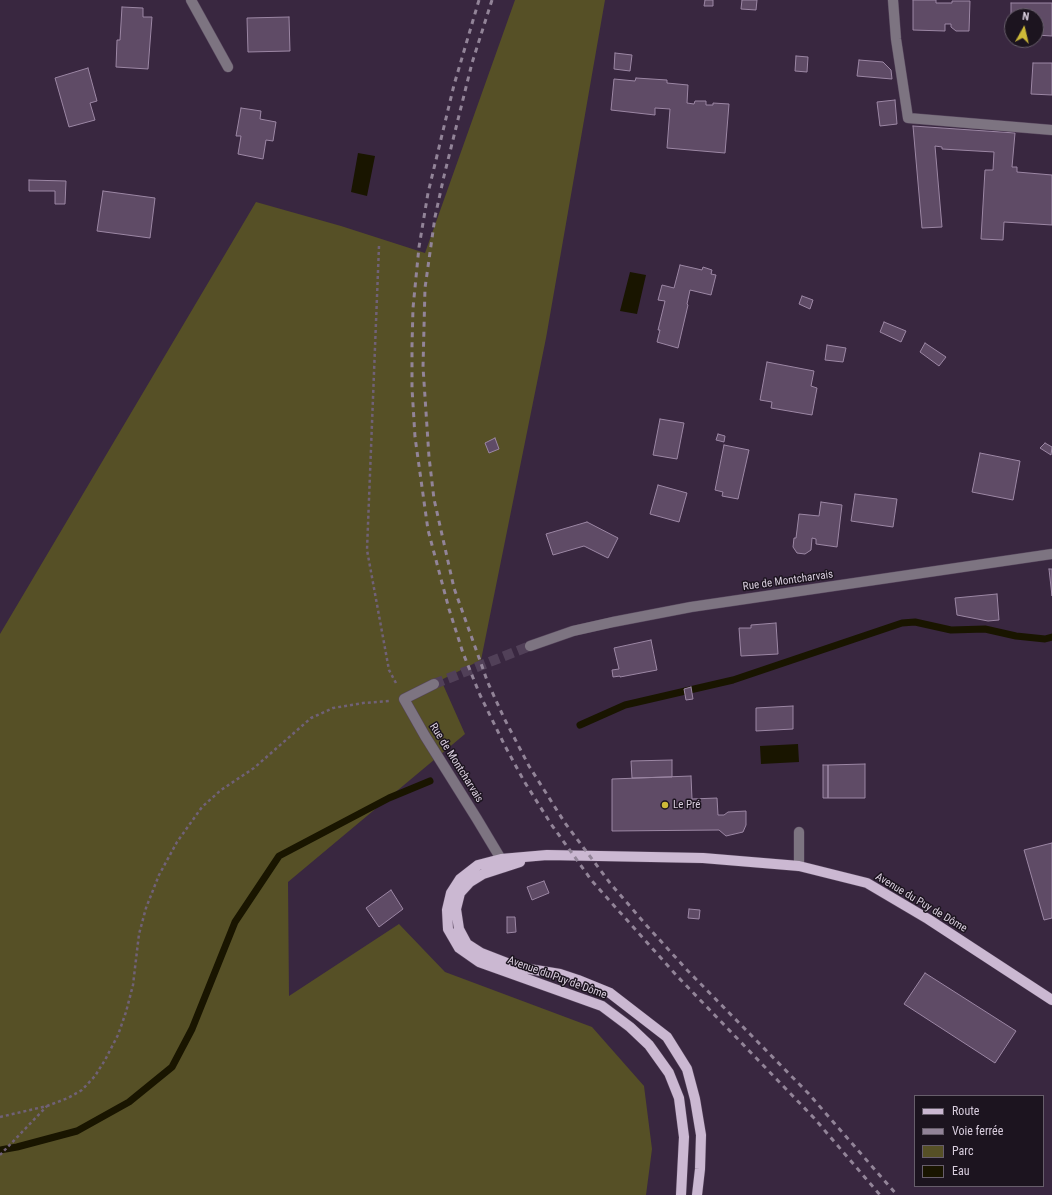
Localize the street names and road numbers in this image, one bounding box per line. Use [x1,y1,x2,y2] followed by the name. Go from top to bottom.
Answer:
[742,568,834,594] street label: Rue de Montcharvais
[426,721,486,805] street label: Rue de Montcharvais
[873,870,969,936] street label: Avenue du Puy de Dôme
[506,954,608,1002] street label: Avenue du Puy de Dôme

